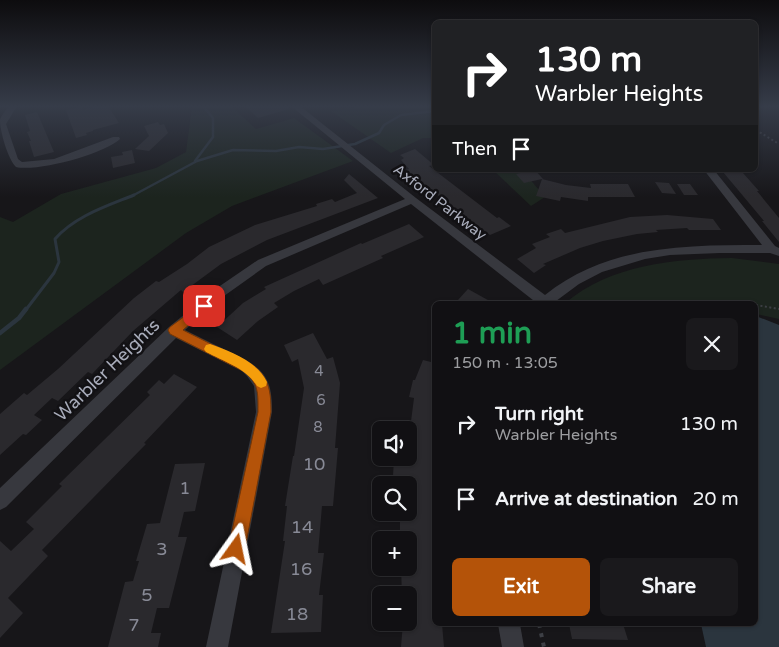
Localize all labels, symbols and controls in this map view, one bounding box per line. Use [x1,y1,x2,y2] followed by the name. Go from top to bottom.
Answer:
[535,39,642,81] text: 130 m
[452,40,517,105] icon: right
[535,81,703,107] text: Warbler Heights
[507,135,535,163] icon: arrive
[452,138,497,160] text: Then
[390,160,490,244] street label: Axford Parkway
[183,285,225,327] pin
[190,292,218,320] icon: arrive
[50,314,164,426] street label: Warbler Heights
[452,315,532,352] text: 1 min
[686,318,738,370] button: close
[452,353,558,373] text: 150 m · 13:05
[314,362,324,380] house number: 4
[316,391,326,409] house number: 6
[495,403,583,425] text: Turn right
[452,410,480,438] icon: right
[680,413,738,435] text: 130 m
[313,418,323,436] house number: 8
[372,421,417,631] map controls
[372,421,417,466] button: sound
[495,425,617,445] text: Warbler Heights
[303,453,325,475] house number: 10
[372,476,417,521] button: search
[179,477,191,499] house number: 1
[452,485,480,513] icon: arrive
[495,488,678,510] text: Arrive at destination
[693,488,739,510] text: 20 m
[291,516,313,538] house number: 14
[209,522,261,574] position arrow
[372,531,417,576] button: +
[156,538,168,560] house number: 3
[290,558,312,580] house number: 16
[452,558,590,616] button: Exit
[600,558,738,616] button: Share
[141,584,153,606] house number: 5
[372,586,417,631] button: −
[286,603,308,625] house number: 18
[128,614,140,636] house number: 7

